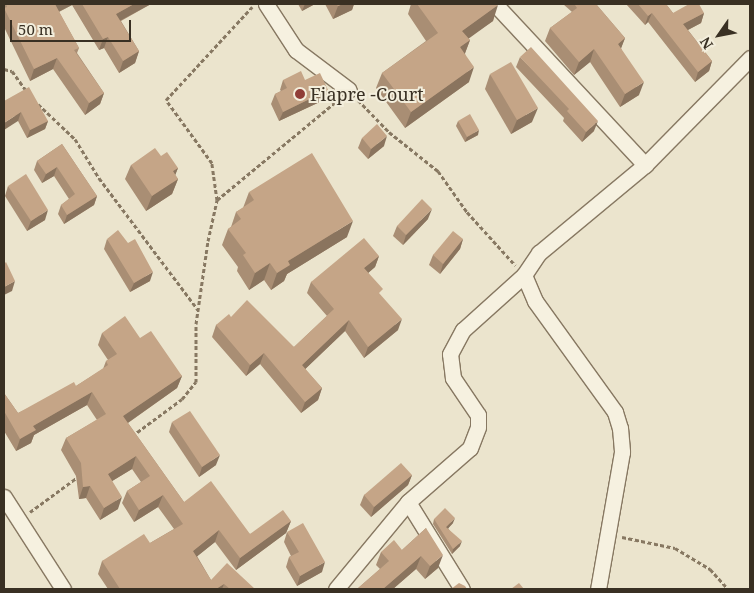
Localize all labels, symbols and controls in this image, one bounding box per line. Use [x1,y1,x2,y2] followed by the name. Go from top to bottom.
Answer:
[12,10,134,42] scale bar
[694,10,744,60] north arrow
[18,19,53,39] text: 50 m
[695,34,717,53] text: N
[310,83,424,105] place label: Fiapre -Court
[294,88,306,100] marker: Fiapre -Court

